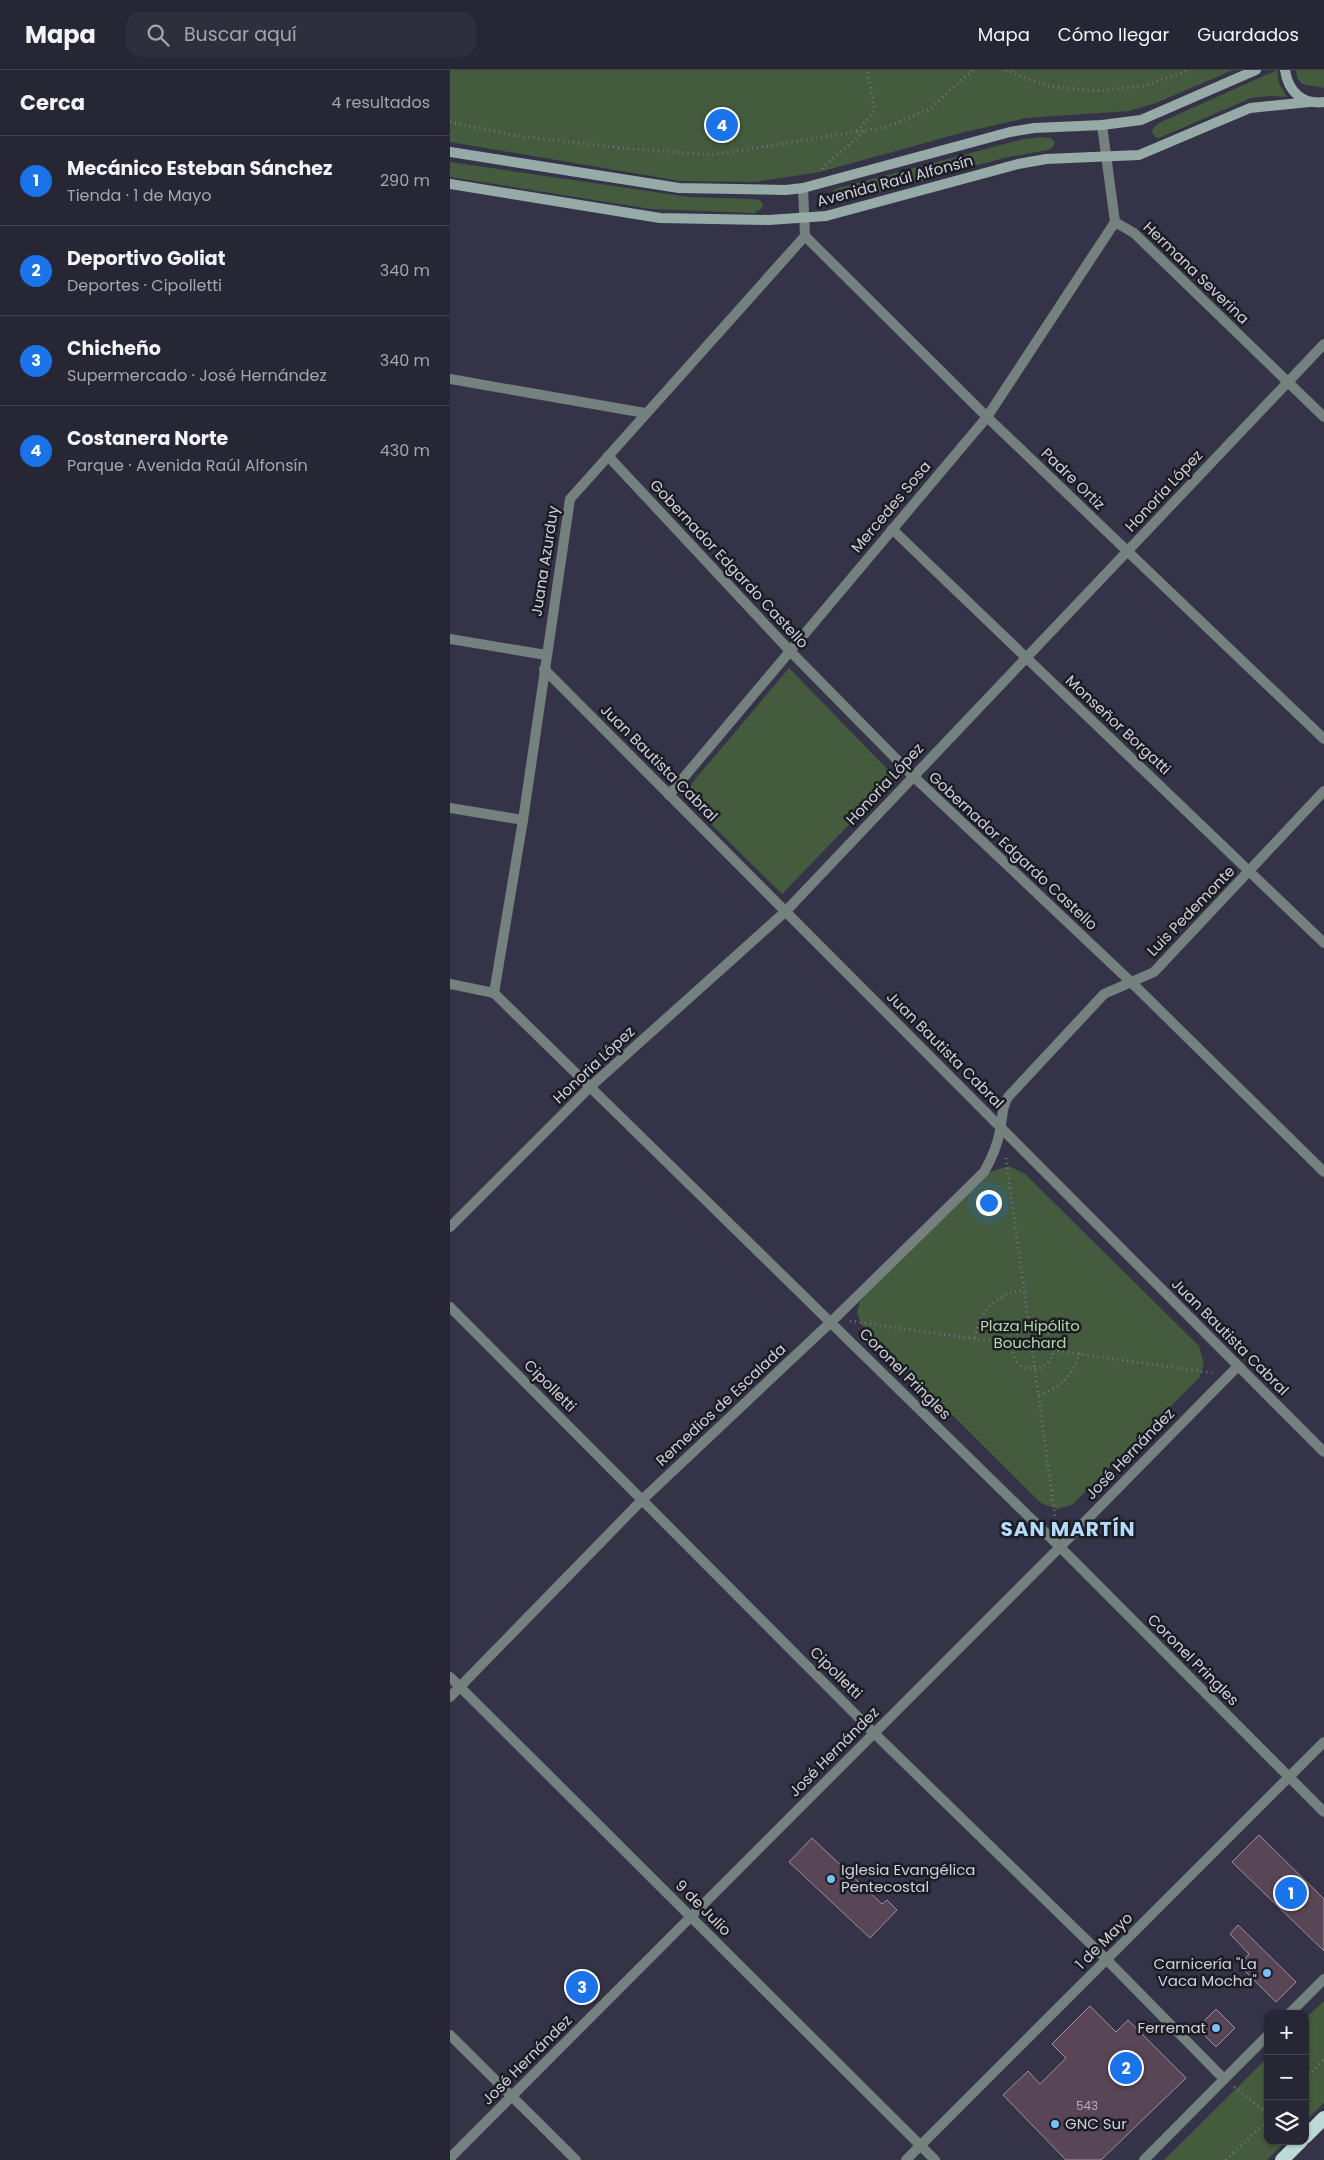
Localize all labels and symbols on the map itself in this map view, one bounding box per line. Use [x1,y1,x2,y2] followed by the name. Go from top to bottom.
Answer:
[706,106,738,144] pin: 4
[814,150,975,211] street label: Avenida Raúl Alfonsín
[1139,217,1254,329] street label: Hermana Severina
[1037,443,1110,515] street label: Padre Ortiz
[1120,445,1207,536] street label: Honoria López
[846,456,935,557] street label: Mercedes Sosa
[645,475,813,653] street label: Gobernador Edgardo Castello
[525,504,564,618] street label: Juana Azurduy
[1061,670,1176,779] street label: Monseñor Borgatti
[596,699,723,826] street label: Juan Bautista Cabral
[841,738,928,829] street label: Honoria López
[924,767,1102,935] street label: Gobernador Edgardo Castello
[1142,861,1239,961] street label: Luis Pedemonte
[882,986,1009,1113] street label: Juan Bautista Cabral
[548,1021,639,1108] street label: Honoria López
[976,1190,1002,1216] your location
[1167,1273,1294,1400] street label: Juan Bautista Cabral
[980,1315,1080,1353] park label: Plaza Hipólito Bouchard
[855,1323,956,1424] street label: Coronel Pringles
[651,1339,790,1471] street label: Remedios de Escalada
[519,1355,581,1417] street label: Cipolletti
[1081,1403,1179,1504] street label: José Hernández
[1000,1515,1136,1543] district label: SAN MARTÍN
[1143,1609,1244,1710] street label: Coronel Pringles
[805,1642,867,1704] street label: Cipolletti
[784,1702,883,1801] street label: José Hernández
[841,1859,975,1897] place label: Iglesia Evangélica Pentecostal
[825,1873,837,1885] marker: Iglesia Evangélica Pentecostal
[1275,1874,1307,1912] pin: 1
[671,1875,736,1940] street label: 9 de Julio
[1070,1907,1137,1974] street label: 1 de Mayo
[1154,1953,1257,1991] place label: Carnicería "La Vaca Mocha"
[1261,1967,1273,1979] marker: Carnicería "La Vaca Mocha"
[566,1968,598,2006] pin: 3
[477,2010,576,2109] street label: José Hernández
[1138,2017,1206,2038] place label: Ferremat
[1210,2022,1222,2034] marker: Ferremat
[1110,2049,1142,2087] pin: 2
[1076,2097,1098,2114] house number: 543
[1065,2113,1127,2134] place label: GNC Sur
[1049,2118,1061,2130] marker: GNC Sur

